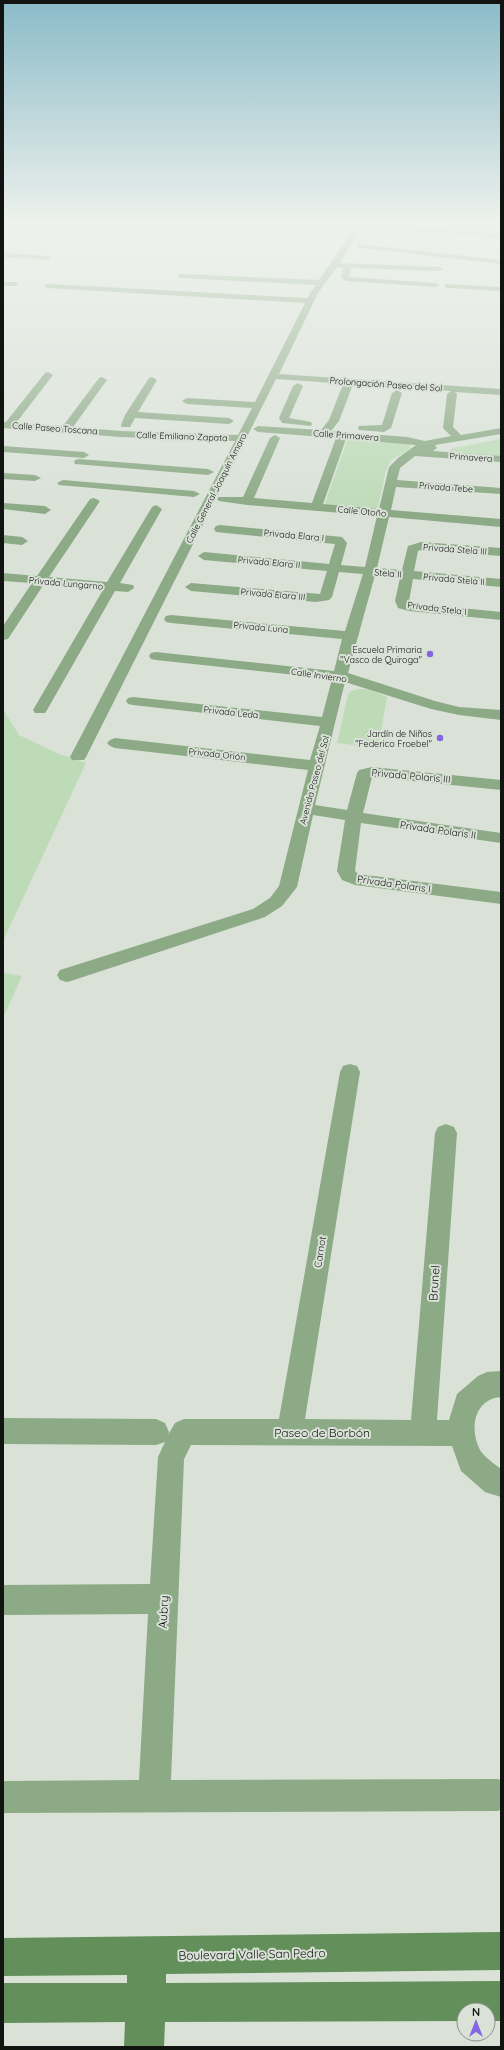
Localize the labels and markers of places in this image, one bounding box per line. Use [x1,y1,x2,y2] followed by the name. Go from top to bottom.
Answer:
[340,644,423,665] place label: Escuela Primaria "Vasco de Quiroga"
[425,649,435,659] marker: Escuela Primaria "Vasco de Quiroga"
[355,728,433,749] place label: Jardín de Niños "Federico Froebel"
[435,733,445,743] marker: Jardín de Niños "Federico Froebel"

